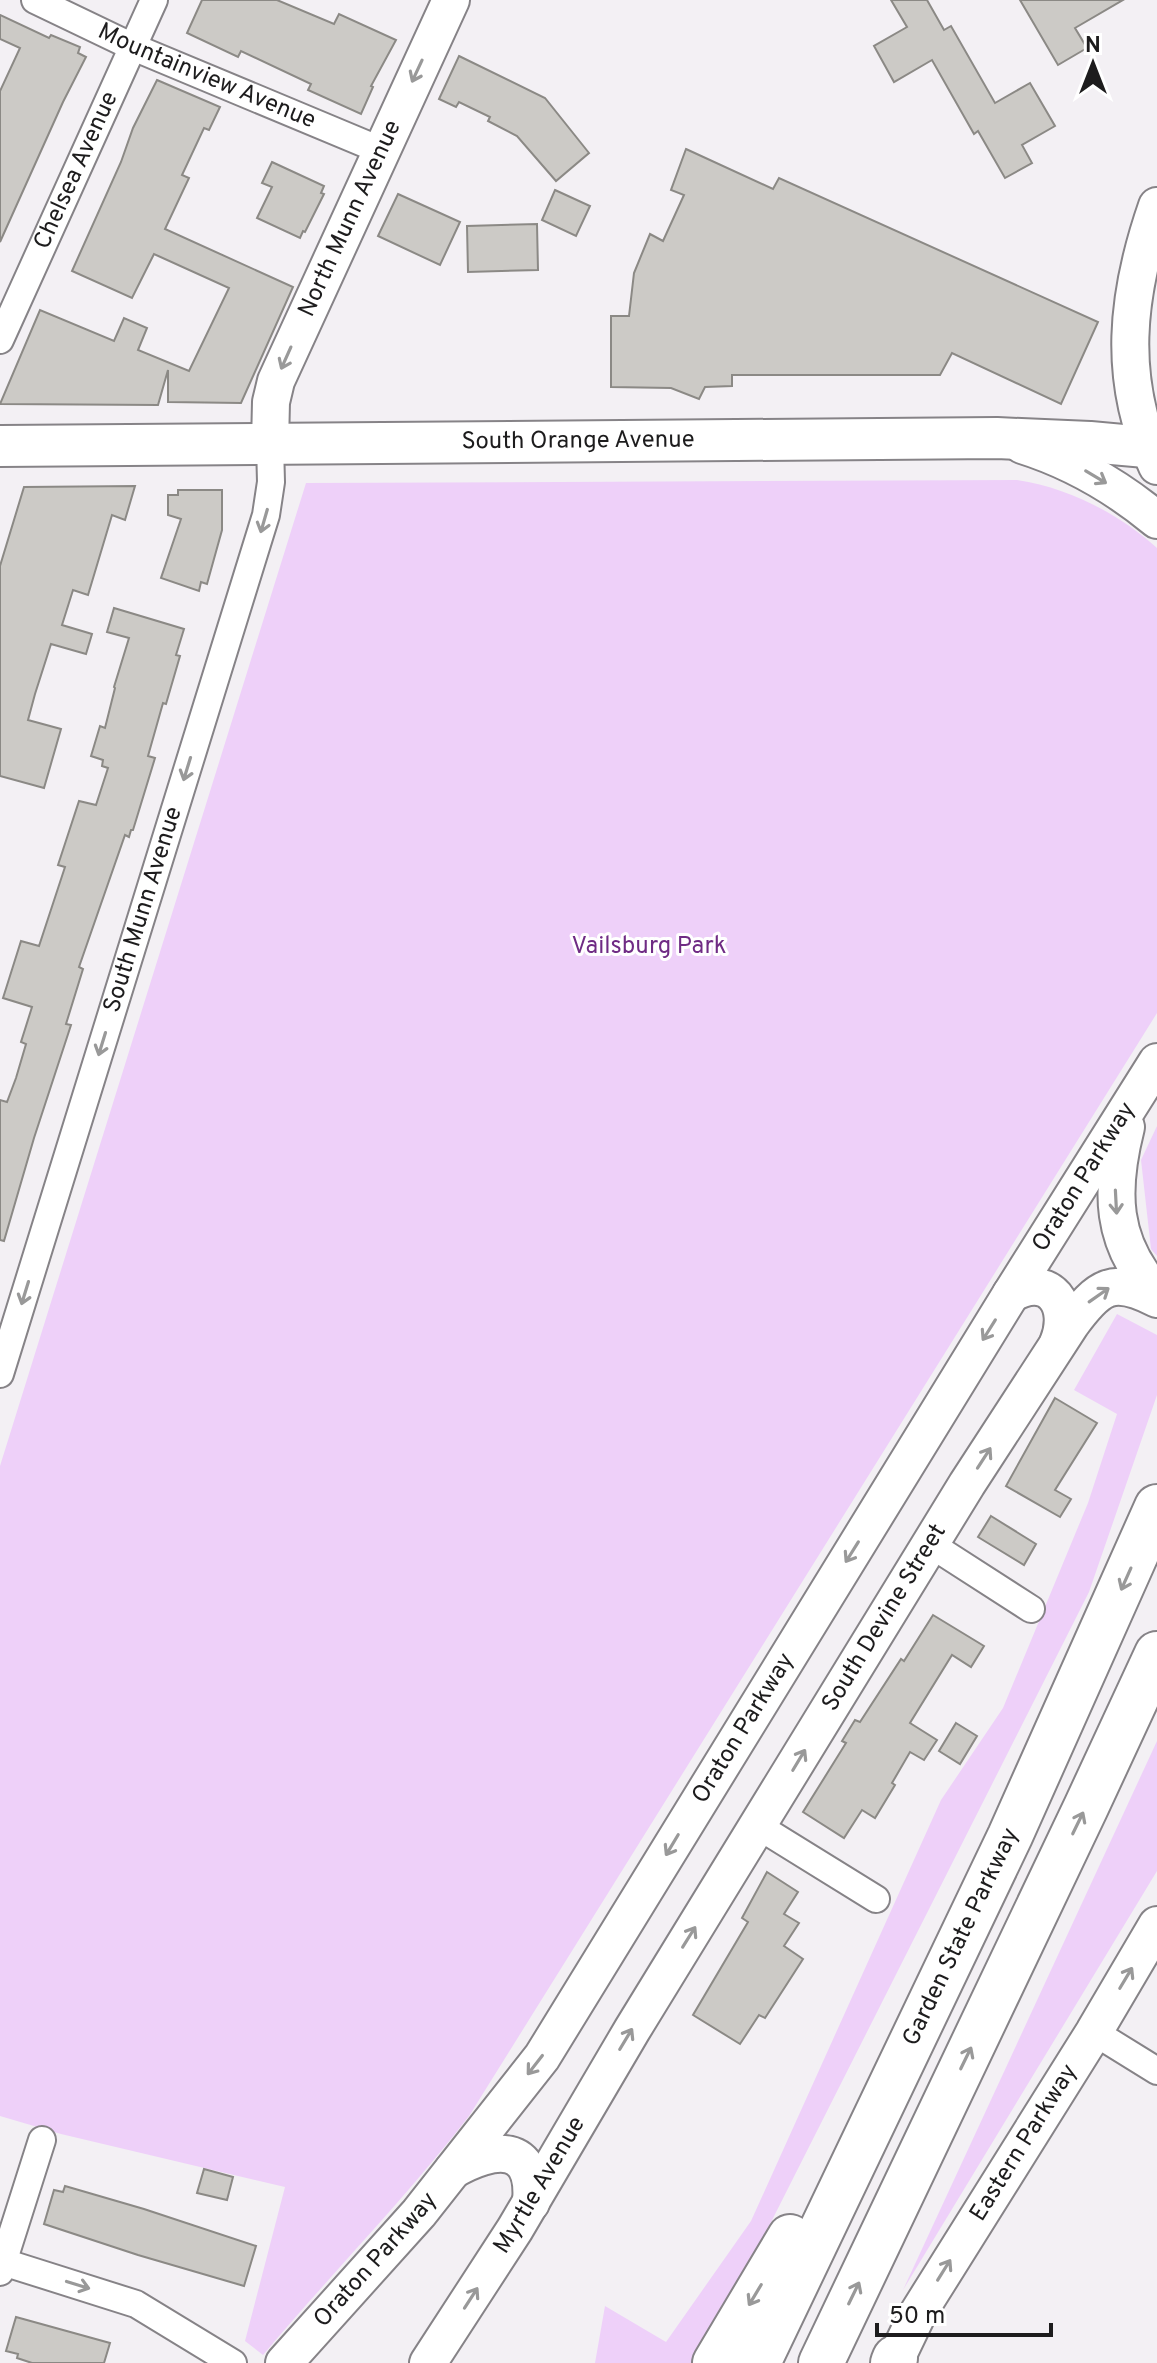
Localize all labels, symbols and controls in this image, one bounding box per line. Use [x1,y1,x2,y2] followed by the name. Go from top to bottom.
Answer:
[93,17,320,136] street label: Mountainview Avenue
[1053,24,1133,104] north arrow
[1085,33,1101,60] text: N
[409,58,424,82] one-way arrow
[28,87,125,254] street label: Chelsea Avenue
[292,116,409,322] street label: North Munn Avenue
[278,345,293,370] one-way arrow
[461,425,695,457] street label: South Orange Avenue
[1084,469,1107,485] one-way arrow
[256,507,271,533] one-way arrow
[179,756,194,782] one-way arrow
[98,803,190,1016] street label: South Munn Avenue
[572,932,726,962] park label: Vailsburg Park
[94,1031,109,1057] one-way arrow
[1026,1097,1143,1258] street label: Oraton Parkway
[1109,1188,1124,1215] one-way arrow
[17,1279,32,1305] one-way arrow
[1088,1287,1109,1304] one-way arrow
[981,1318,997,1341] one-way arrow
[975,1448,992,1470] one-way arrow
[816,1519,954,1717] street label: South Devine Street
[844,1540,860,1563] one-way arrow
[1118,1566,1133,1591] one-way arrow
[686,1648,802,1809] street label: Oraton Parkway
[791,1749,807,1772] one-way arrow
[1071,1812,1086,1836] one-way arrow
[897,1824,1027,2051] street label: Garden State Parkway
[664,1833,680,1855] one-way arrow
[682,1926,698,1949] one-way arrow
[1118,1967,1134,1990] one-way arrow
[619,2028,635,2051] one-way arrow
[959,2046,974,2070] one-way arrow
[527,2054,544,2076] one-way arrow
[964,2059,1085,2227] street label: Eastern Parkway
[488,2111,593,2260] street label: Myrtle Avenue
[308,2187,444,2334] street label: Oraton Parkway
[937,2259,953,2282] one-way arrow
[64,2278,90,2293] one-way arrow
[847,2281,862,2305] one-way arrow
[747,2283,763,2306] one-way arrow
[463,2287,479,2310] one-way arrow
[877,2287,1051,2337] scale bar
[889,2302,945,2332] text: 50 m

